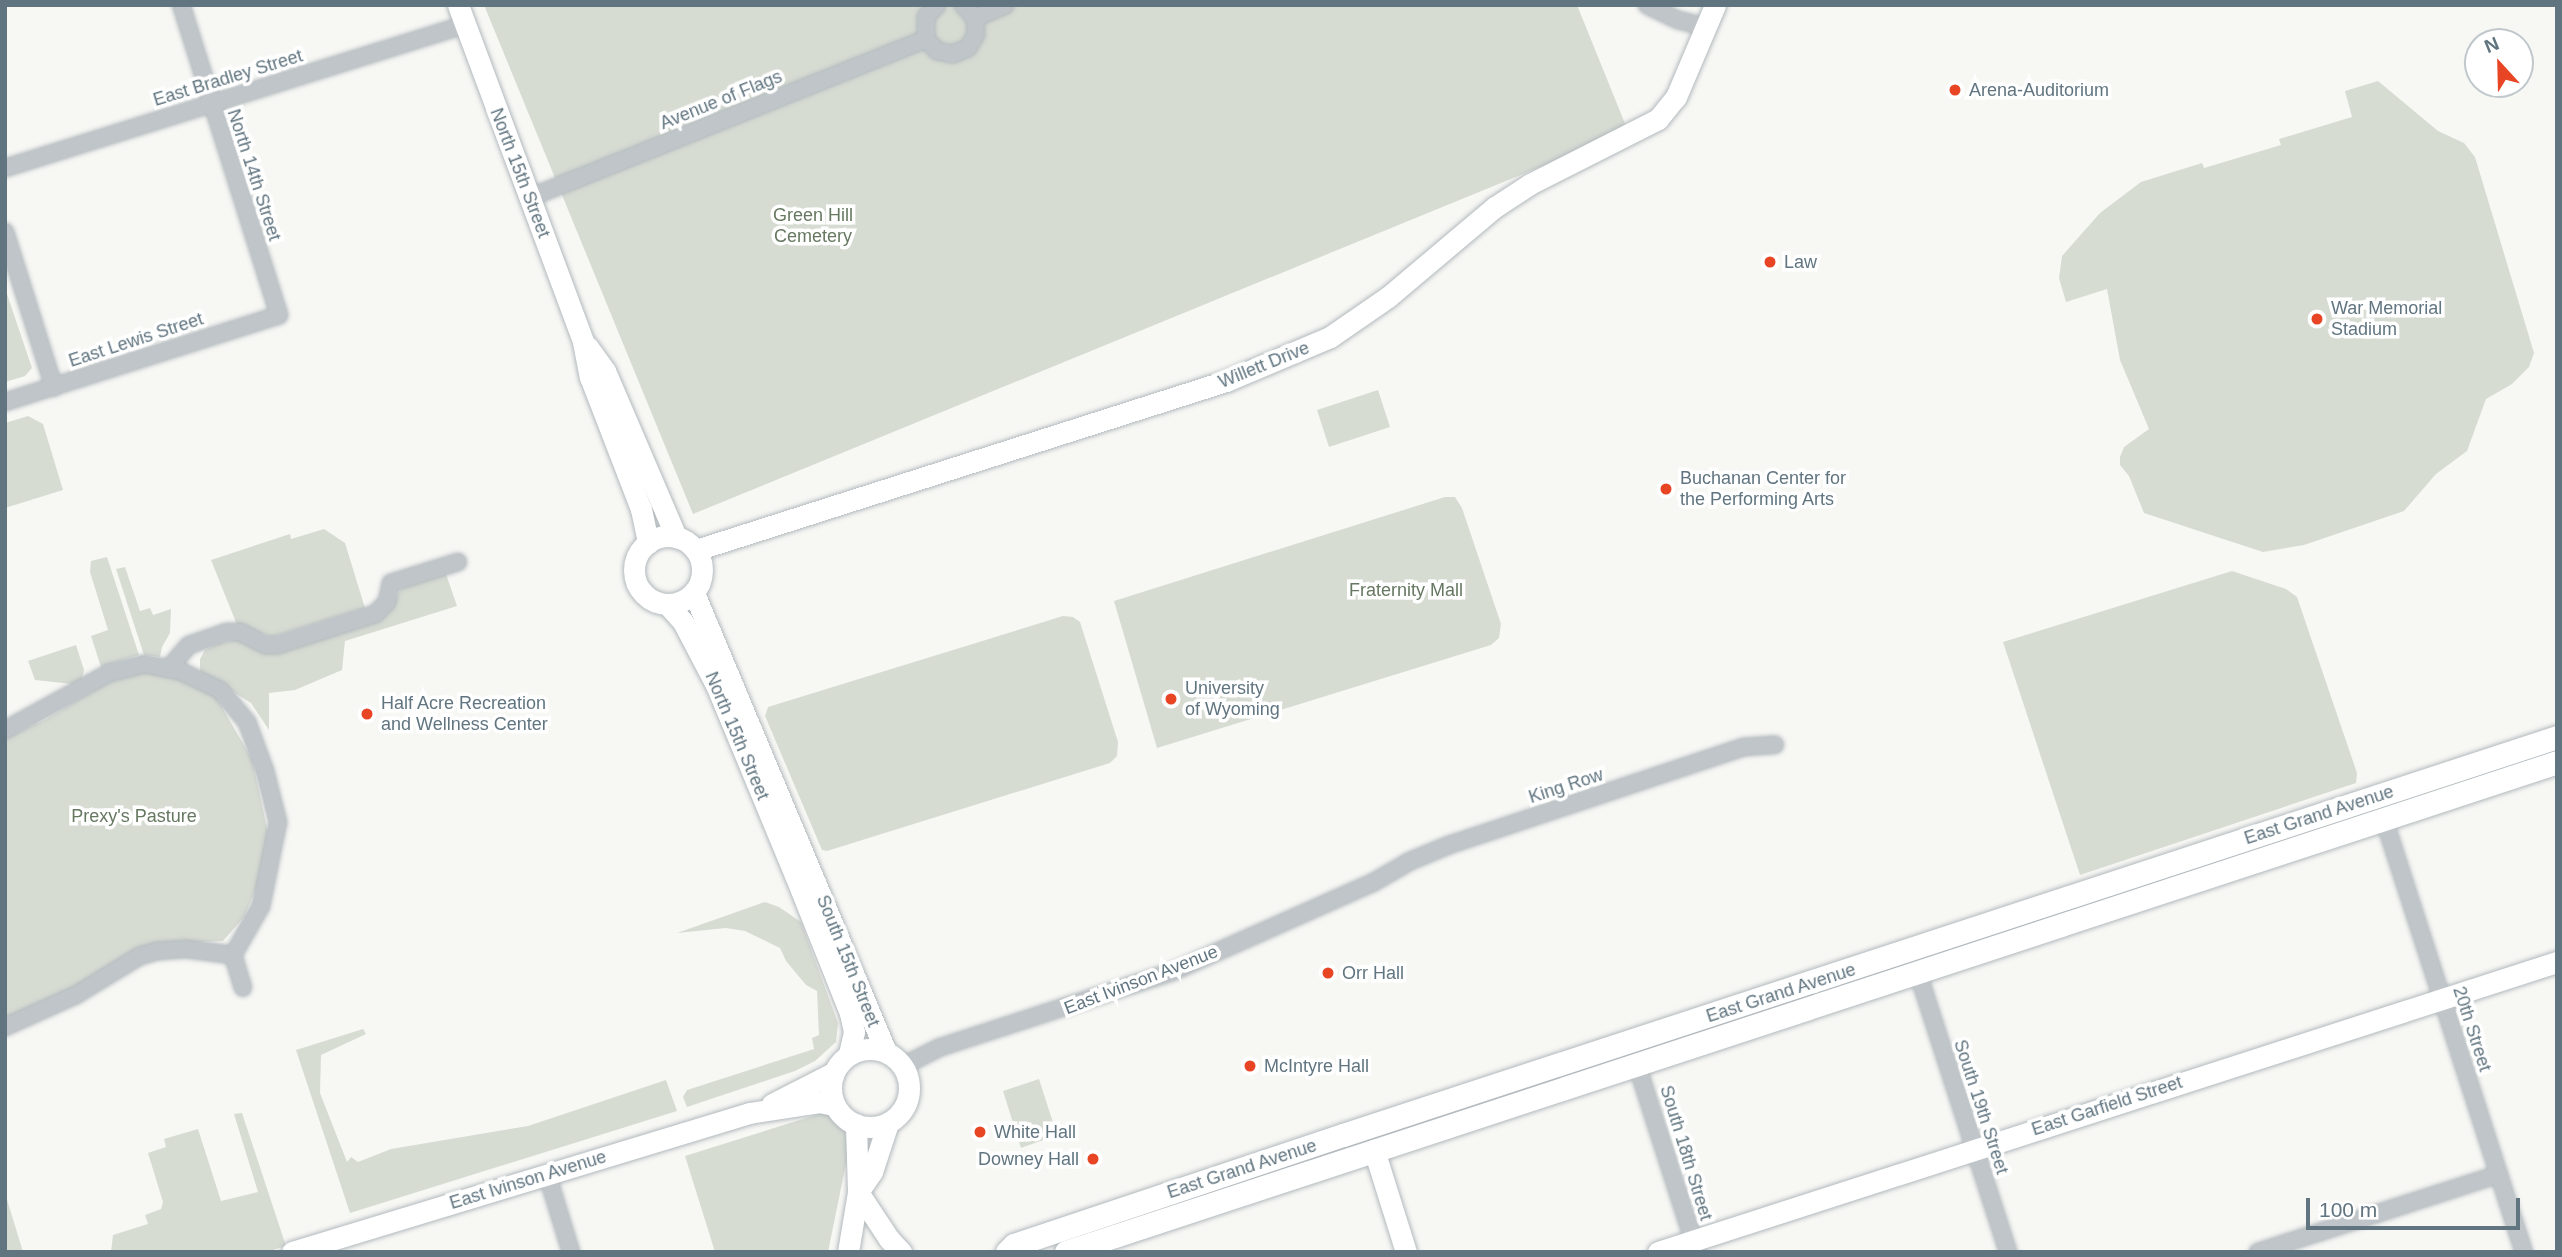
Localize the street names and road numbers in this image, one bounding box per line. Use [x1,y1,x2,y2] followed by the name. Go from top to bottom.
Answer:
[151,45,305,111] street label: East Bradley Street
[657,66,785,134] street label: Avenue of Flags
[485,105,555,241] street label: North 15th Street
[223,106,285,244] street label: North 14th Street
[66,308,206,372] street label: East Lewis Street
[1215,337,1313,393] street label: Willett Drive
[700,669,774,803] street label: North 15th Street
[1526,764,1606,808] street label: King Row
[2241,781,2397,849] street label: East Grand Avenue
[812,892,884,1030] street label: South 15th Street
[1061,941,1221,1019] street label: East Ivinson Avenue
[1703,959,1859,1027] street label: East Grand Avenue
[2448,984,2496,1074] street label: 20th Street
[1949,1037,2013,1177] street label: South 19th Street
[2029,1071,2185,1141] street label: East Garfield Street
[1655,1083,1717,1223] street label: South 18th Street
[1164,1135,1320,1203] street label: East Grand Avenue
[447,1146,609,1214] street label: East Ivinson Avenue

